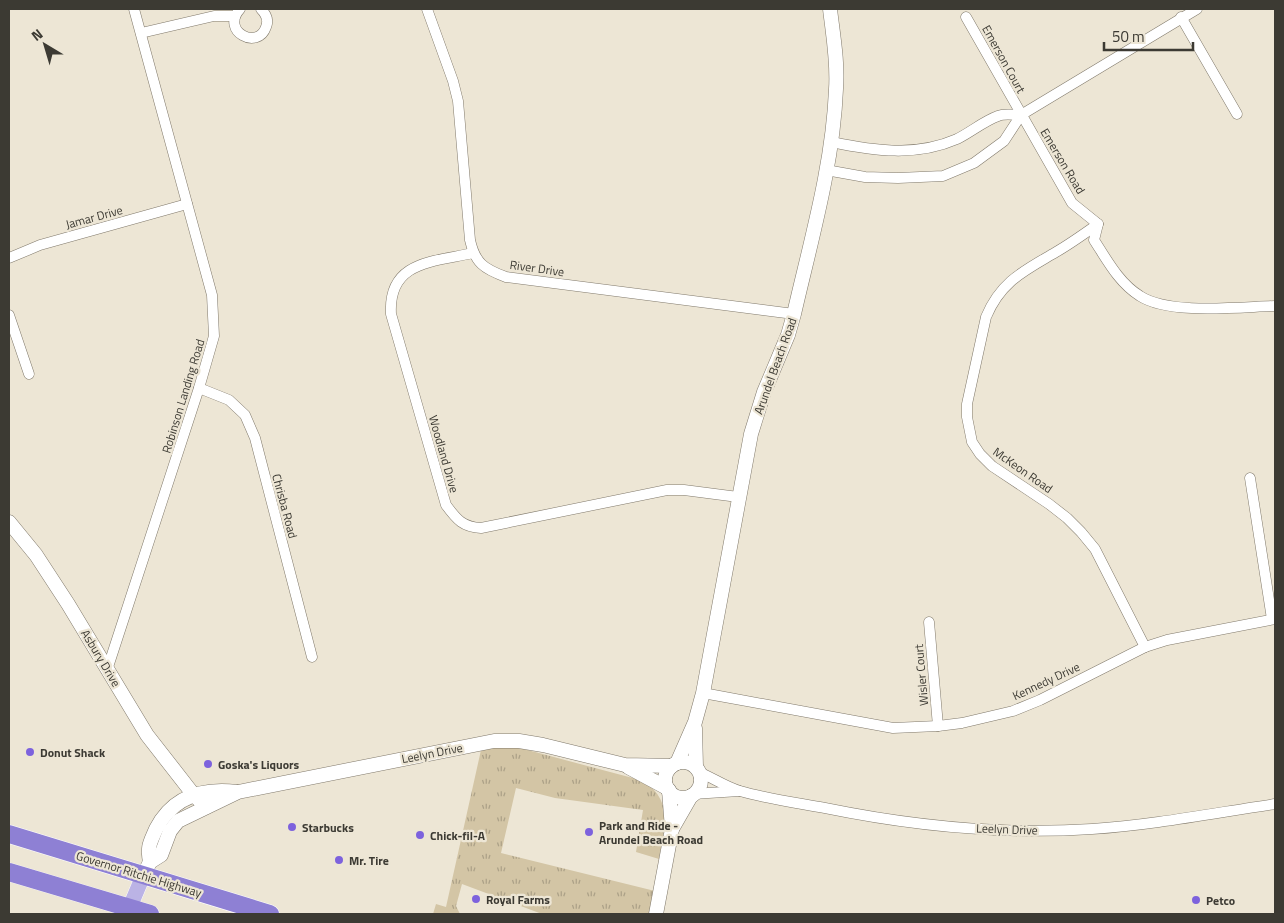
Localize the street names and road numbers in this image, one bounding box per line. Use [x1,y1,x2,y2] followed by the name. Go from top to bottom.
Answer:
[977,21,1031,97] street label: Emerson Court
[1036,124,1090,198] street label: Emerson Road
[63,200,125,234] street label: Jamar Drive
[509,255,565,281] street label: River Drive
[749,315,801,417] street label: Arundel Beach Road
[157,337,209,455] street label: Robinson Landing Road
[424,413,464,495] street label: Woodland Drive
[989,442,1057,498] street label: McKeon Road
[267,472,303,540] street label: Chrisba Road
[76,626,126,690] street label: Asbury Drive
[909,643,933,707] street label: Wisler Court
[1009,657,1083,705] street label: Kennedy Drive
[400,738,464,768] street label: Leelyn Drive
[976,818,1038,840] street label: Leelyn Drive
[74,846,204,902] street label: Governor Ritchie Highway

